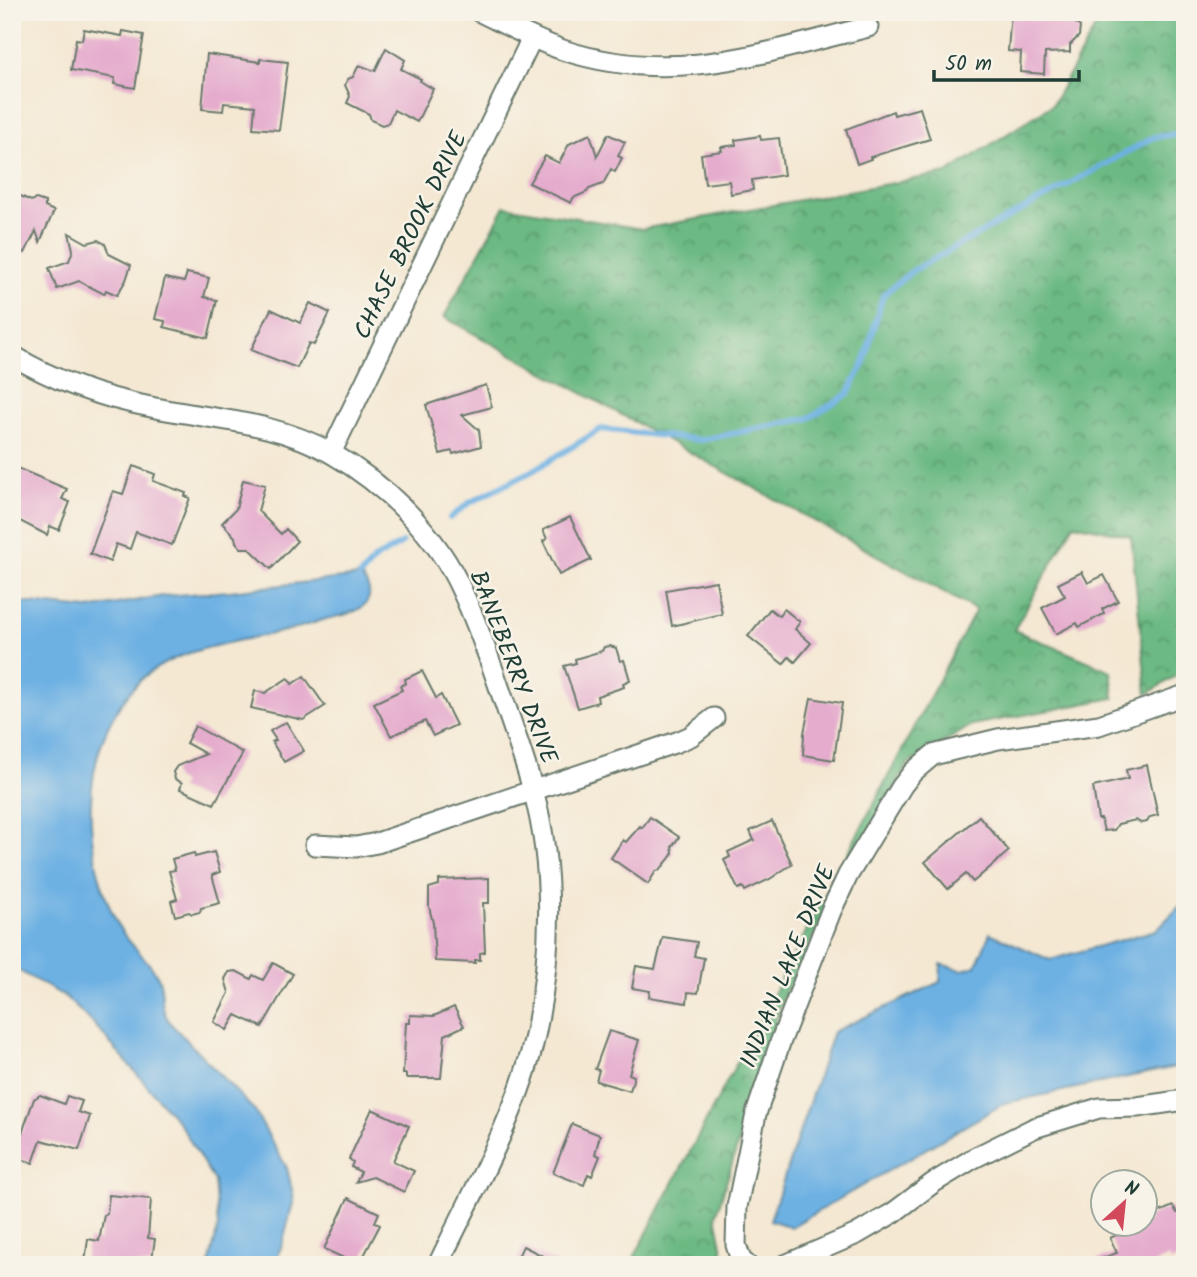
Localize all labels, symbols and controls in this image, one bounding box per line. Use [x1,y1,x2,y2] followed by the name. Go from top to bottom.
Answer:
[934,38,1080,82] scale bar
[945,48,992,81] text: 50 m
[344,124,479,347] street label: CHASE BROOK DRIVE
[458,565,568,771] street label: BANEBERRY DRIVE
[730,858,847,1074] street label: INDIAN LAKE DRIVE
[1088,1168,1158,1238] north arrow
[1119,1174,1143,1206] text: N

